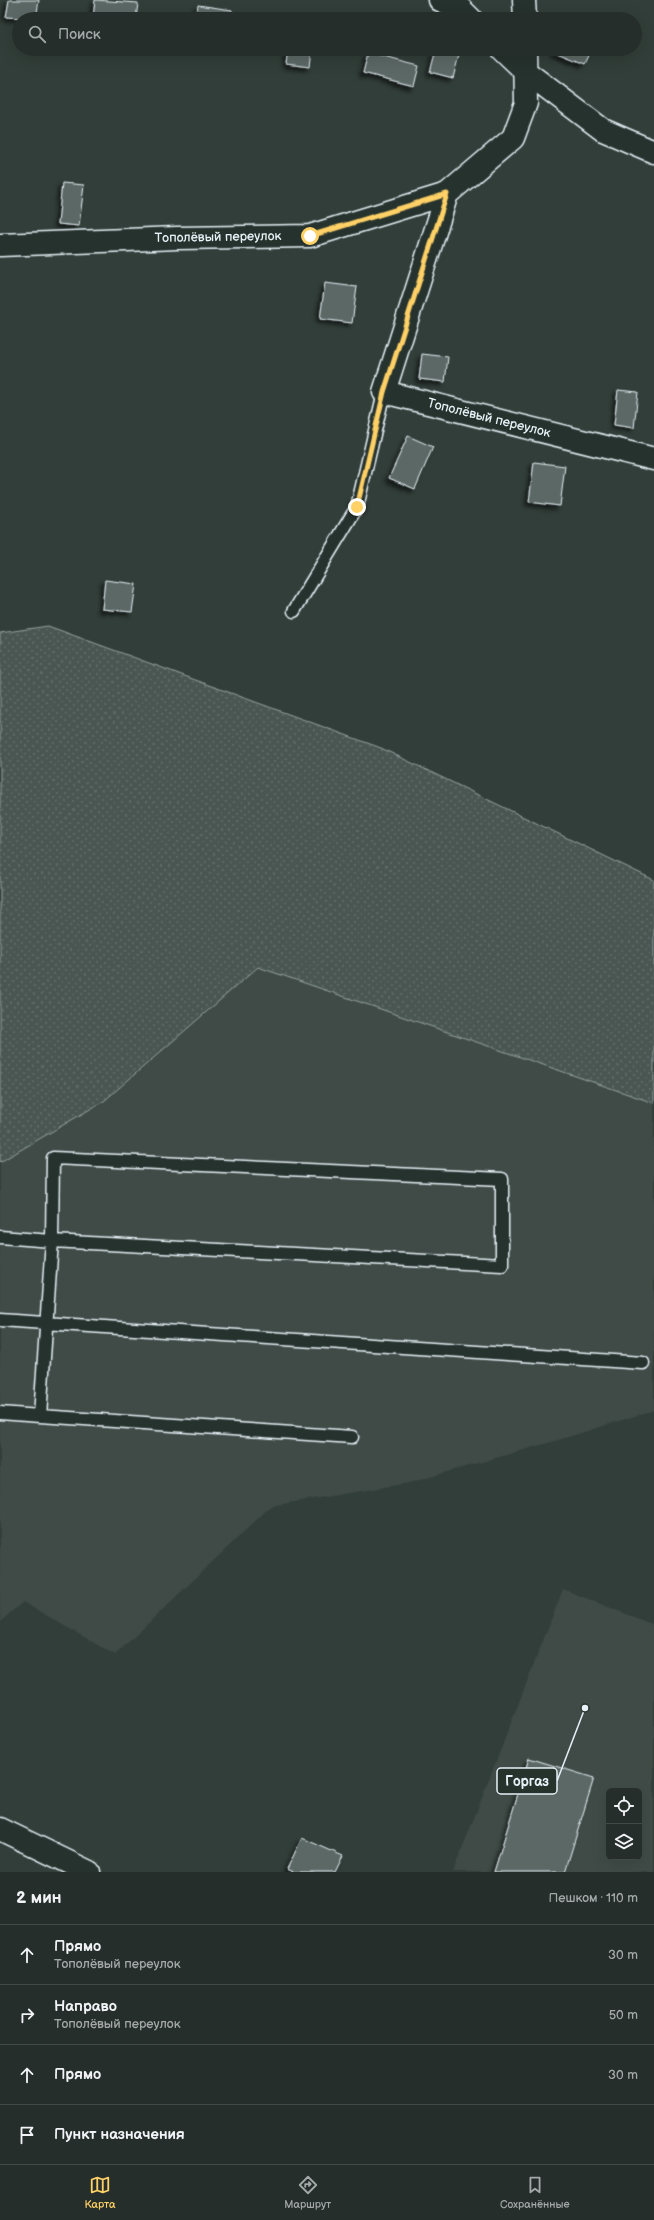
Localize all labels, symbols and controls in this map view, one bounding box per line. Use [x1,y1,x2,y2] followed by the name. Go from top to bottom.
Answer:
[12,12,642,56] search box
[26,23,48,45] icon: search
[58,25,101,44] text: Поиск
[301,227,319,245] route start
[155,228,281,246] street label: Тополёвый переулок
[426,395,552,441] street label: Тополёвый переулок
[348,498,366,516] route end
[497,1768,557,1794] callout: Горгаз
[505,1773,549,1790] text: Горгаз
[606,1788,642,1860] map controls
[606,1788,642,1824] button: locate
[606,1824,642,1860] button: layers
[16,1888,62,1908] text: 2 мин
[549,1890,638,1906] text: Пешком · 110 m
[54,1937,101,1956] text: Прямо
[16,1944,38,1966] icon: ahead
[608,1947,638,1963] text: 30 m
[54,1956,181,1972] text: Тополёвый переулок
[54,1997,117,2016] text: Направо
[16,2004,38,2026] icon: right
[609,2007,638,2023] text: 50 m
[54,2016,181,2032] text: Тополёвый переулок
[16,2064,38,2086] icon: ahead
[54,2065,101,2084] text: Прямо
[608,2067,638,2083] text: 30 m
[16,2124,38,2146] icon: arrive
[54,2125,185,2144] text: Пункт назначения
[84,2174,115,2211] tab: Карта
[284,2174,331,2211] tab: Маршрут
[500,2174,570,2211] tab: Сохранённые

